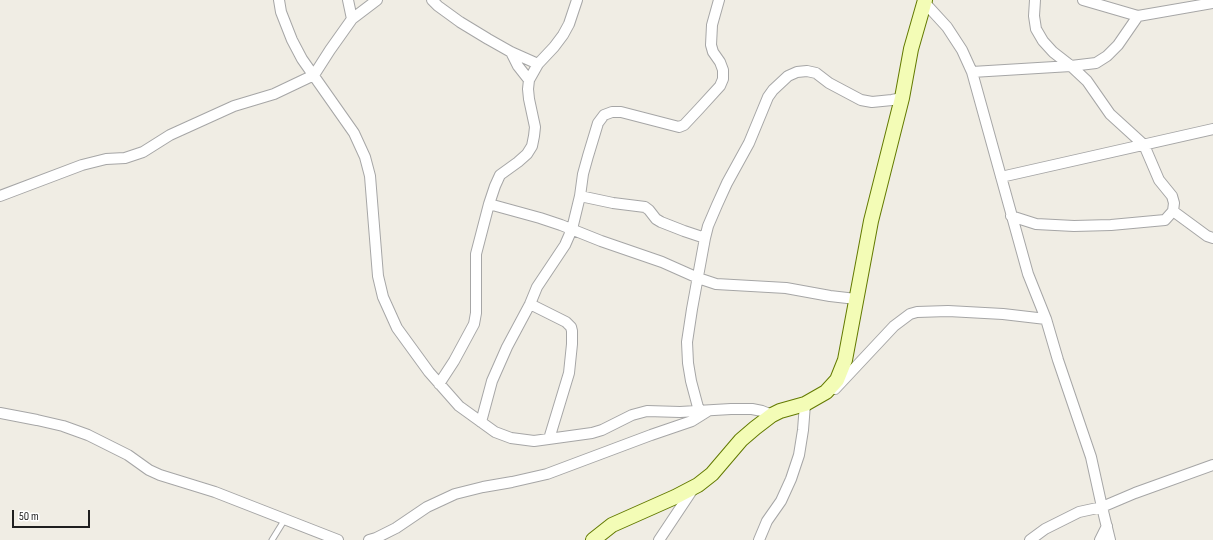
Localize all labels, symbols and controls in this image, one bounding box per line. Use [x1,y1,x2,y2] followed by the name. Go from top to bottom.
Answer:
[14,502,92,528] scale bar
[19,509,39,524] text: 50 m

